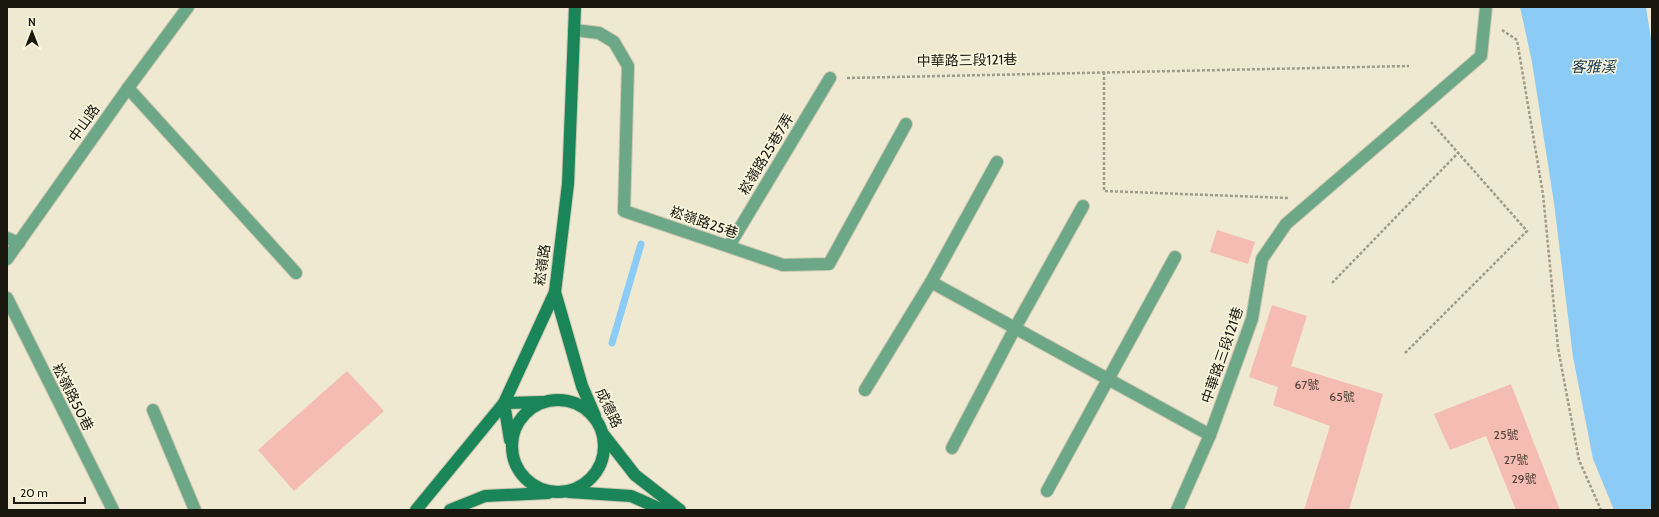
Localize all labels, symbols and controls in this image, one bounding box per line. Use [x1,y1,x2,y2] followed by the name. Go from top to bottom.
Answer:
[12,12,52,52] north arrow
[28,15,36,29] text: N
[917,50,1017,70] street label: 中華路三段121巷
[1570,58,1617,76] water label: 客雅溪
[65,101,103,145] street label: 中山路
[735,110,797,198] street label: 崧嶺路25巷7弄
[668,202,740,242] street label: 崧嶺路25巷
[530,243,554,287] street label: 崧嶺路
[1197,305,1247,405] street label: 中華路三段121巷
[48,360,98,434] street label: 崧嶺路50巷
[1295,377,1319,392] house number: 67號
[592,385,626,431] street label: 成德路
[1329,389,1355,404] house number: 65號
[1494,427,1518,442] house number: 25號
[1504,452,1528,467] house number: 27號
[1511,471,1537,486] house number: 29號
[14,479,85,505] scale bar
[20,485,48,500] text: 20 m

